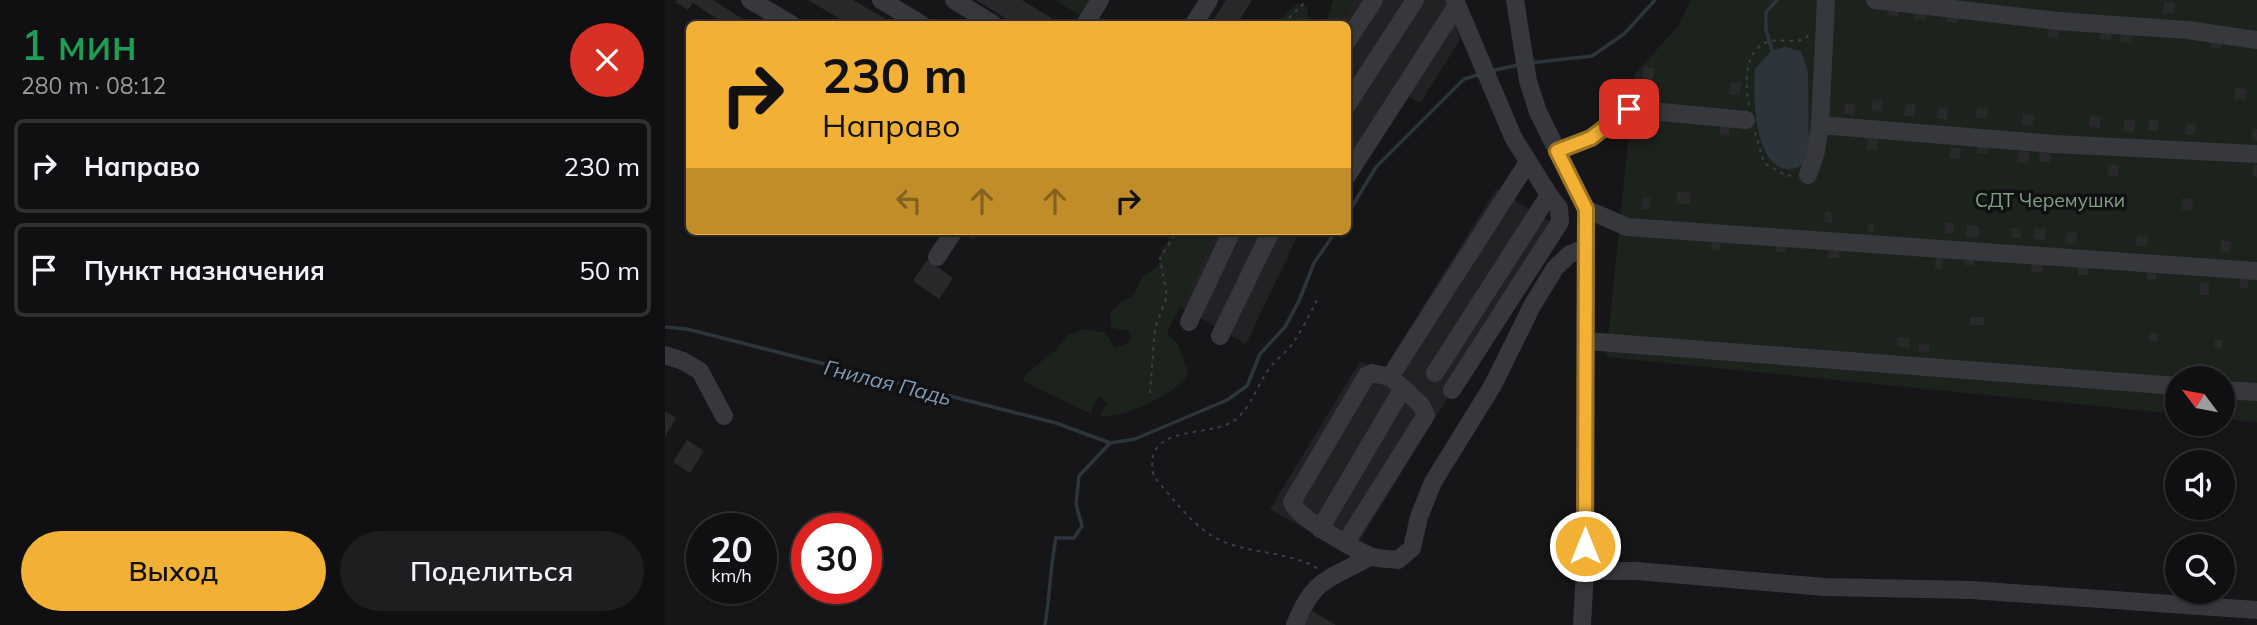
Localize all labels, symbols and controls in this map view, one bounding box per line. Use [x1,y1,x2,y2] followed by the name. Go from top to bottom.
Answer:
[21,18,137,71] text: 1 мин
[570,23,644,97] button: close
[822,44,968,105] text: 230 m
[707,49,798,140] icon: right
[21,71,166,100] text: 280 m · 08:12
[1599,79,1659,139] pin
[1610,90,1648,128] icon: arrive
[822,105,961,145] text: Направо
[25,147,63,185] icon: right
[84,150,200,183] text: Направо
[564,150,640,183] text: 230 m
[890,182,928,220] icon: left
[963,182,1001,220] icon: ahead
[1036,182,1074,220] icon: ahead
[1109,182,1147,220] icon: right
[1975,188,2125,212] park label: СДТ Черемушки
[25,251,63,289] icon: arrive
[84,254,325,287] text: Пункт назначения
[579,254,640,287] text: 50 m
[822,354,954,410] water label: Гнилая Падь
[2165,366,2235,436] north arrow
[2165,366,2235,604] map controls
[2165,450,2235,520] button: sound
[1548,509,1622,583] position arrow
[791,513,882,604] speed limit sign: 30
[710,527,753,571] text: 20
[21,531,326,611] button: Выход
[340,531,644,611] button: Поделиться
[2165,534,2235,604] button: search
[711,564,752,587] text: km/h

